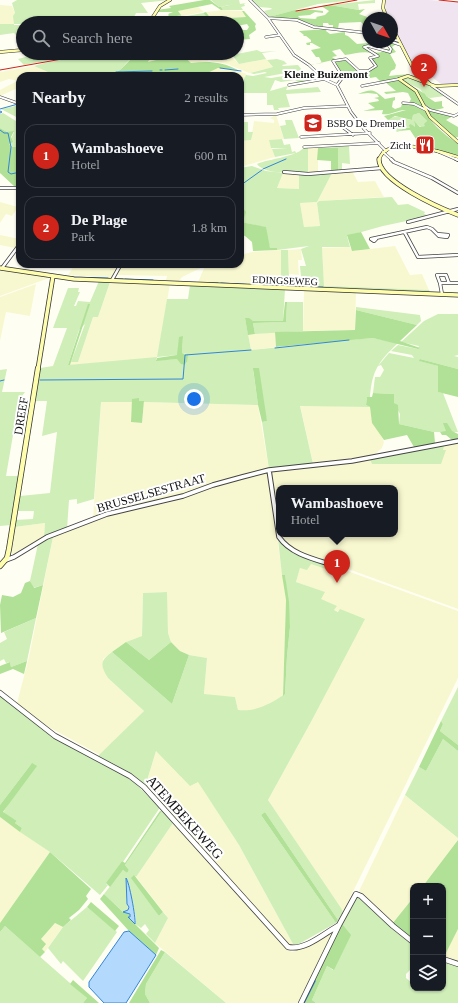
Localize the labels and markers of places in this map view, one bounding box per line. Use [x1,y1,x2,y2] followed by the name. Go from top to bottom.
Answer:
[411,54,437,87] pin: 2
[302,112,324,134] school or university icon: BSBO De Drempel
[327,118,405,129] place label: BSBO De Drempel
[414,134,436,156] restaurant icon: Zicht
[390,140,411,151] place label: Zicht
[324,550,350,583] pin: 1

